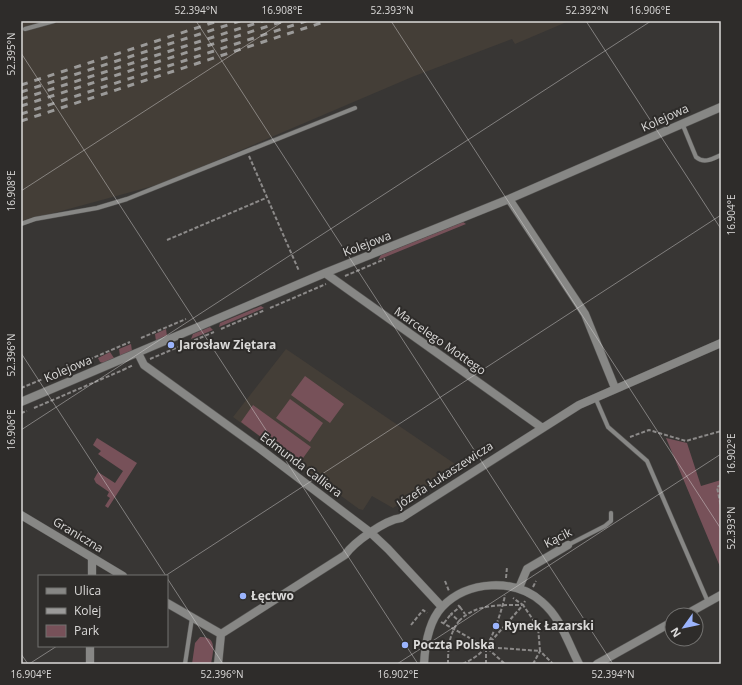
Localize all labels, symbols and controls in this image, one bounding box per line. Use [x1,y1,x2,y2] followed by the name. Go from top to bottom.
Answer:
[174,3,218,17] text: 52.394°N
[261,3,303,17] text: 16.908°E
[370,3,414,17] text: 52.393°N
[565,3,609,17] text: 52.392°N
[629,3,671,17] text: 16.906°E
[4,32,18,76] text: 52.395°N
[638,99,691,136] street label: Kolejowa
[4,170,18,212] text: 16.908°E
[724,194,738,236] text: 16.904°E
[340,227,393,261] street label: Kolejowa
[391,303,490,379] street label: Marcelego Mottego
[4,333,18,377] text: 52.396°N
[178,336,276,353] place label: Jarosław Ziętara
[166,340,176,350] marker: Jarosław Ziętara
[41,351,94,386] street label: Kolejowa
[4,409,18,451] text: 16.906°E
[257,428,346,501] street label: Edmunda Calliera
[724,433,738,475] text: 16.902°E
[392,437,496,513] street label: Józefa Łukaszewicza
[724,506,738,550] text: 52.393°N
[50,513,107,556] street label: Graniczna
[541,523,575,552] street label: Kącik
[38,575,168,647] legend
[74,582,101,599] text: Ulica
[251,587,294,604] place label: Łęctwo
[238,591,248,601] marker: Łęctwo
[74,602,101,619] text: Kolej
[664,607,704,647] north arrow
[504,617,594,634] place label: Rynek Łazarski
[491,621,501,631] marker: Rynek Łazarski
[74,622,100,639] text: Park
[666,625,684,641] text: N
[413,636,495,653] place label: Poczta Polska
[400,640,410,650] marker: Poczta Polska
[10,667,52,681] text: 16.904°E
[200,667,244,681] text: 52.396°N
[377,667,419,681] text: 16.902°E
[591,667,635,681] text: 52.394°N

